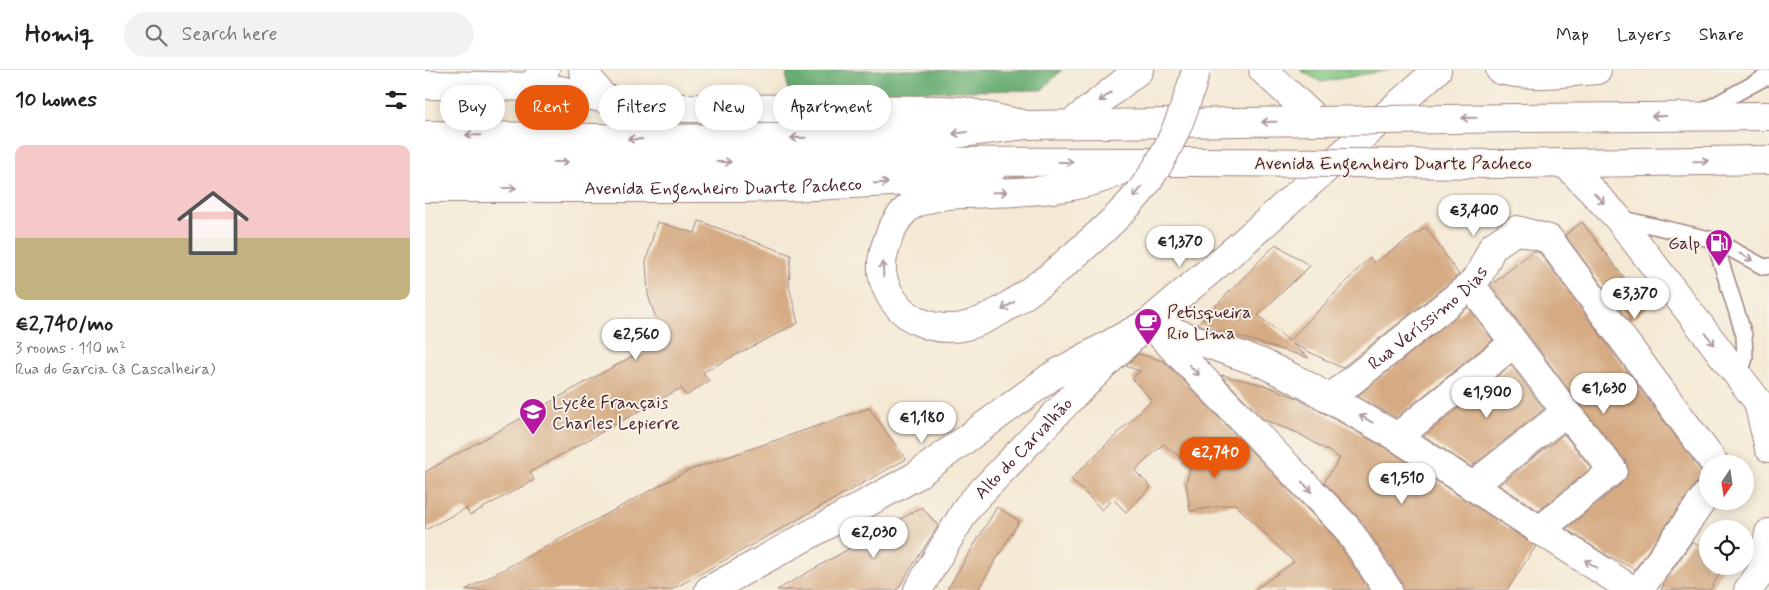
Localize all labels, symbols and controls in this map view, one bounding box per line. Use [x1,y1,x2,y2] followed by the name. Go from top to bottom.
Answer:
[124,12,474,57] search box
[25,19,94,50] text: Homiq
[142,21,170,49] icon: search
[182,22,277,47] text: Search here
[1556,23,1589,47] text: Map
[1617,23,1671,47] text: Layers
[1699,23,1744,47] text: Share
[440,85,505,130] chip: Buy
[515,85,589,130] chip: Rent
[599,85,685,130] chip: Filters
[695,85,763,130] chip: New
[773,85,891,130] chip: Apartment
[15,86,97,114] text: 10 homes
[382,86,410,114] icon: filters
[1099,92,1112,103] one-way arrow
[1651,111,1668,121] one-way arrow
[1461,114,1477,123] one-way arrow
[1261,117,1278,127] one-way arrow
[952,128,968,138] one-way arrow
[465,130,482,140] one-way arrow
[790,133,806,142] one-way arrow
[628,134,644,143] one-way arrow
[1254,152,1532,178] street label: Avenida Engenheiro Duarte Pacheco
[552,157,569,167] one-way arrow
[715,157,731,167] one-way arrow
[1058,157,1074,167] one-way arrow
[1693,157,1709,166] one-way arrow
[584,173,862,203] street label: Avenida Engenheiro Duarte Pacheco
[168,178,258,268] icon: home
[873,179,889,188] one-way arrow
[500,183,516,193] one-way arrow
[1133,186,1144,199] one-way arrow
[991,187,1007,196] one-way arrow
[1593,192,1605,204] one-way arrow
[1433,194,1515,237] pin: €3,400
[1449,200,1499,221] text: €3,400
[1139,226,1221,268] pin: €1,370
[1704,228,1734,267] fuel station icon: Galp
[1157,231,1203,252] text: €1,370
[1668,232,1700,256] place label: Galp
[1739,252,1754,262] one-way arrow
[878,261,887,277] one-way arrow
[1363,263,1494,376] street label: Rua Veríssimo Dias
[1594,278,1676,320] pin: €3,370
[1612,283,1658,304] text: €3,370
[1001,301,1015,311] one-way arrow
[1167,301,1252,346] place label: Petisqueira Rio Lima
[1133,307,1163,346] cafe icon: Petisqueira Rio Lima
[15,310,113,338] text: €2,740/mo
[595,318,677,361] pin: €2,560
[613,324,659,345] text: €2,560
[1705,332,1715,346] one-way arrow
[15,338,126,359] text: 3 rooms · 110 m²
[15,359,215,380] text: Rua do Garcia (à Cascalheira)
[1188,364,1201,376] one-way arrow
[1563,372,1645,415] pin: €1,630
[1446,376,1528,419] pin: €1,900
[1581,378,1627,399] text: €1,630
[1462,382,1512,403] text: €1,900
[552,391,680,436] place label: Lycée Français Charles Lepierre
[970,392,1078,505] street label: Alto do Carvalhão
[518,397,548,436] school or university icon: Lycée Français Charles Lepierre
[881,402,963,444] pin: €1,180
[899,407,945,428] text: €1,180
[1359,414,1373,424] one-way arrow
[1174,436,1256,479] pin: €2,740
[1191,442,1239,463] text: €2,740
[1699,455,1754,510] north arrow
[1699,455,1754,575] map controls
[1361,462,1443,505] pin: €1,510
[1380,468,1424,489] text: €1,510
[1301,481,1313,493] one-way arrow
[833,516,915,559] pin: €2,030
[1699,520,1754,575] button: locate
[851,522,897,543] text: €2,030
[1584,559,1598,569] one-way arrow

